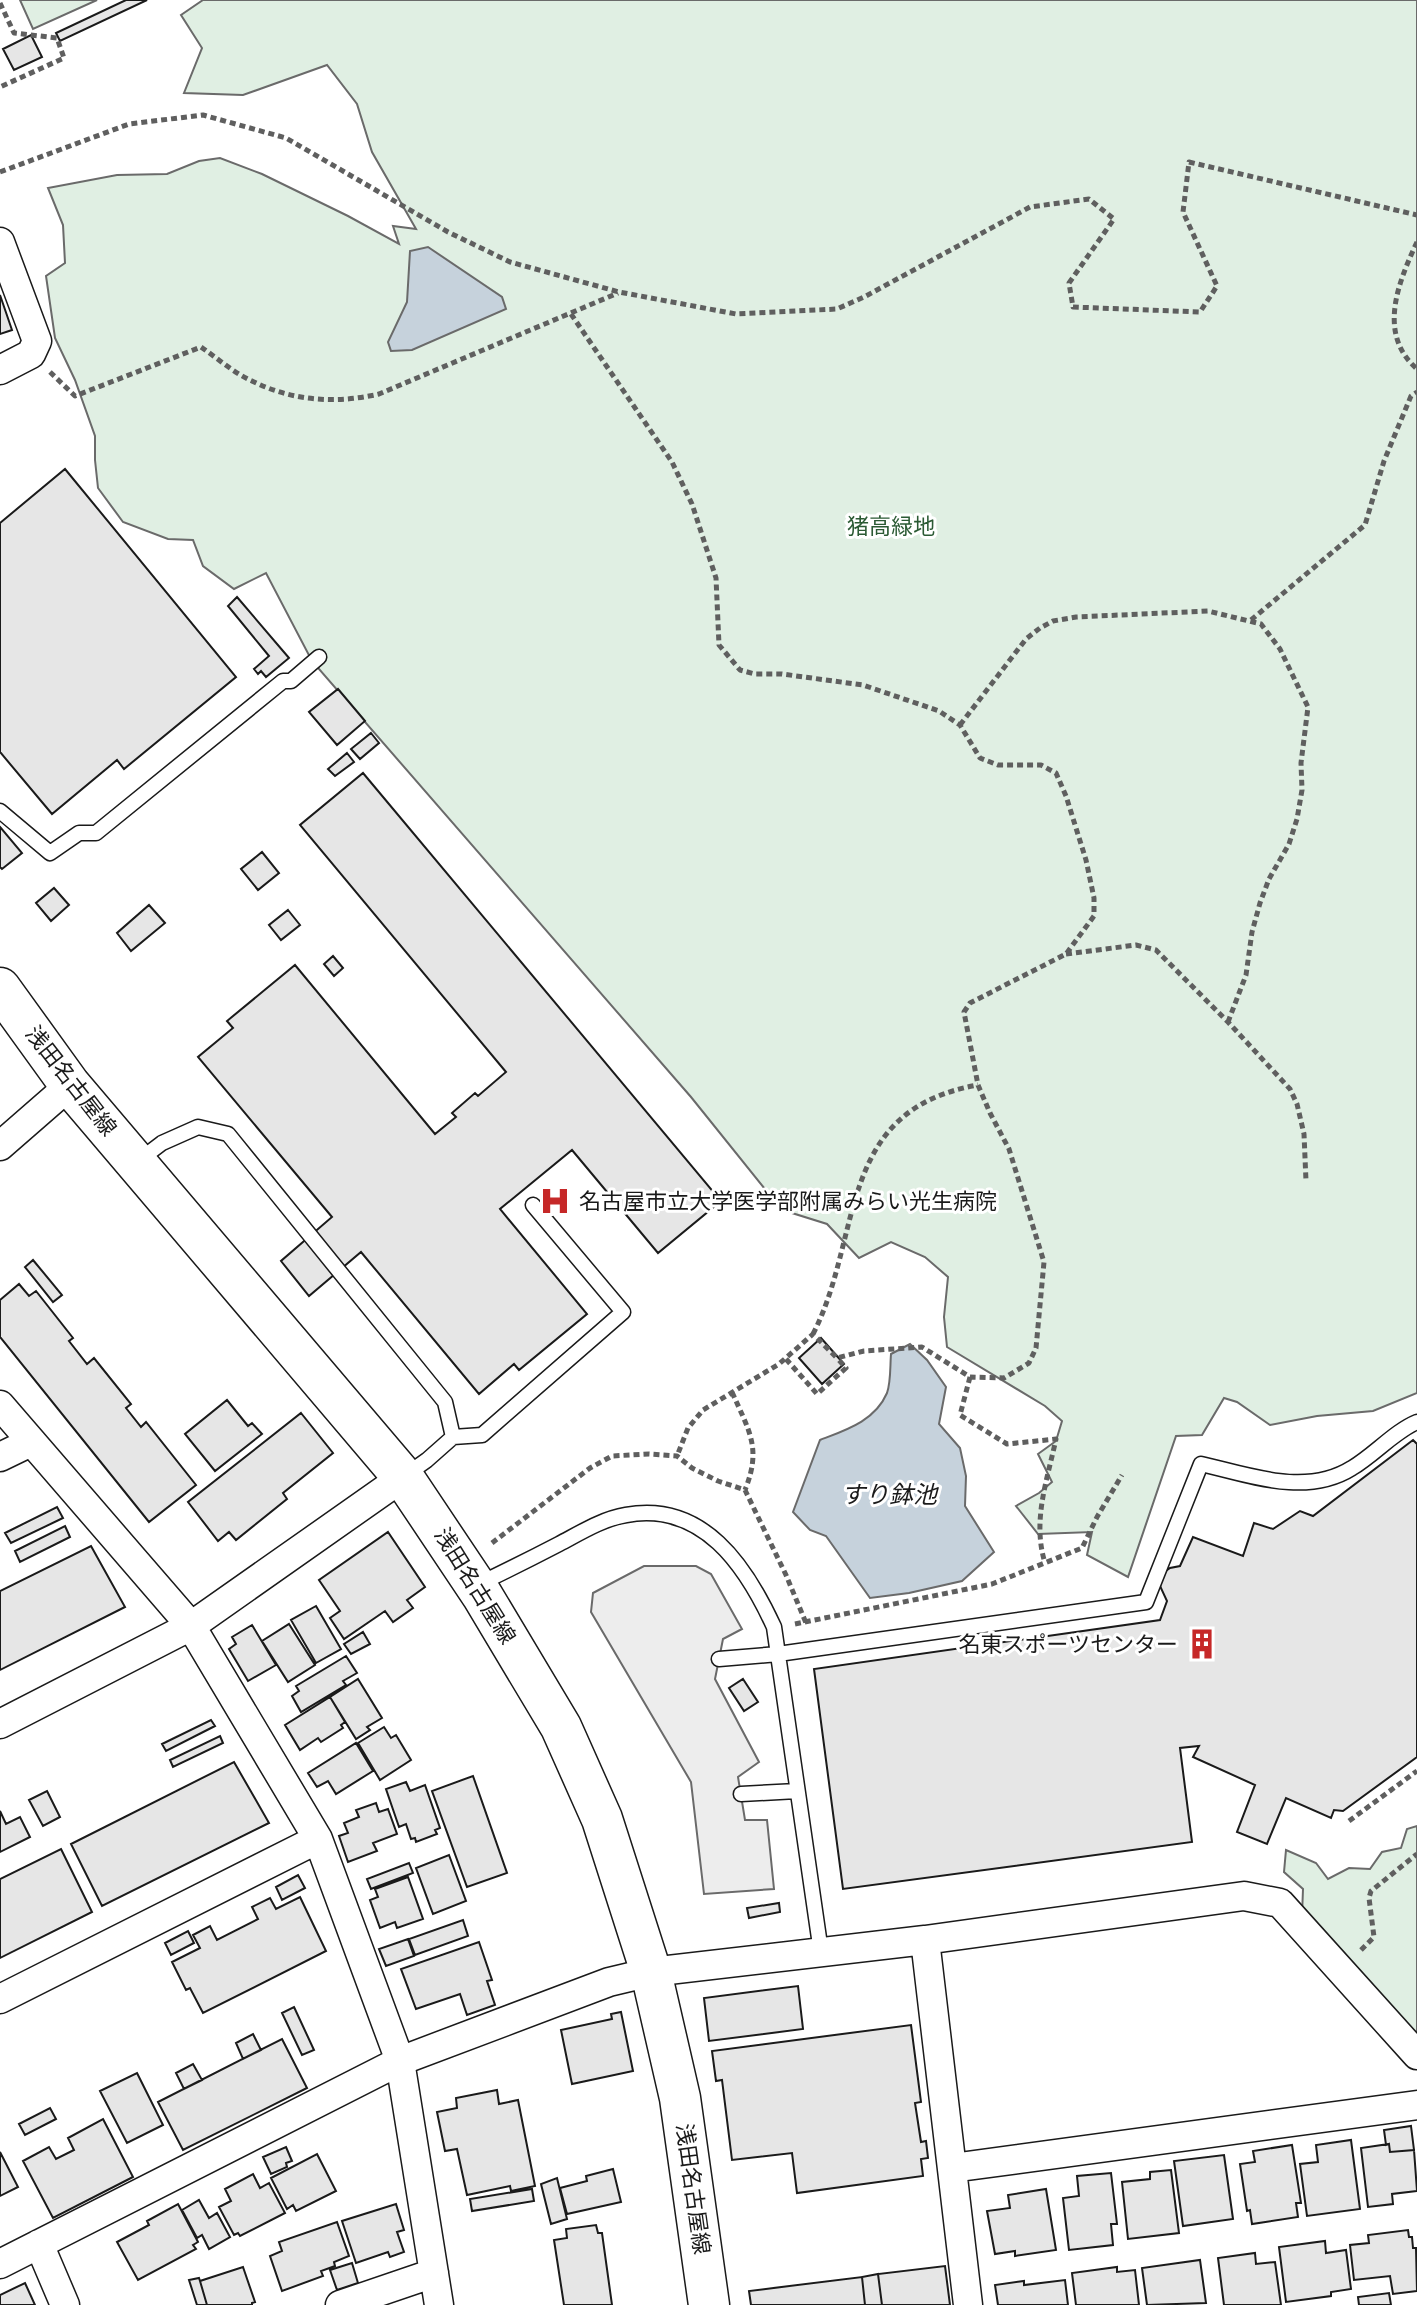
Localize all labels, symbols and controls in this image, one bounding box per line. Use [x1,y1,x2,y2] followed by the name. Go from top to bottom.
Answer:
[847,512,935,541] park label: 猪高緑地
[19,1020,123,1142] street label: 浅田名古屋線
[538,1184,572,1218] hospital icon: 名古屋市立大学医学部附属みらい光生病院
[579,1187,997,1216] place label: 名古屋市立大学医学部附属みらい光生病院
[841,1479,939,1510] water label: すり鉢池
[428,1522,522,1650] street label: 浅田名古屋線
[1185,1627,1219,1661] building icon: 名東スポーツセンター
[958,1630,1178,1659] place label: 名東スポーツセンター
[669,2122,717,2256] street label: 浅田名古屋線

